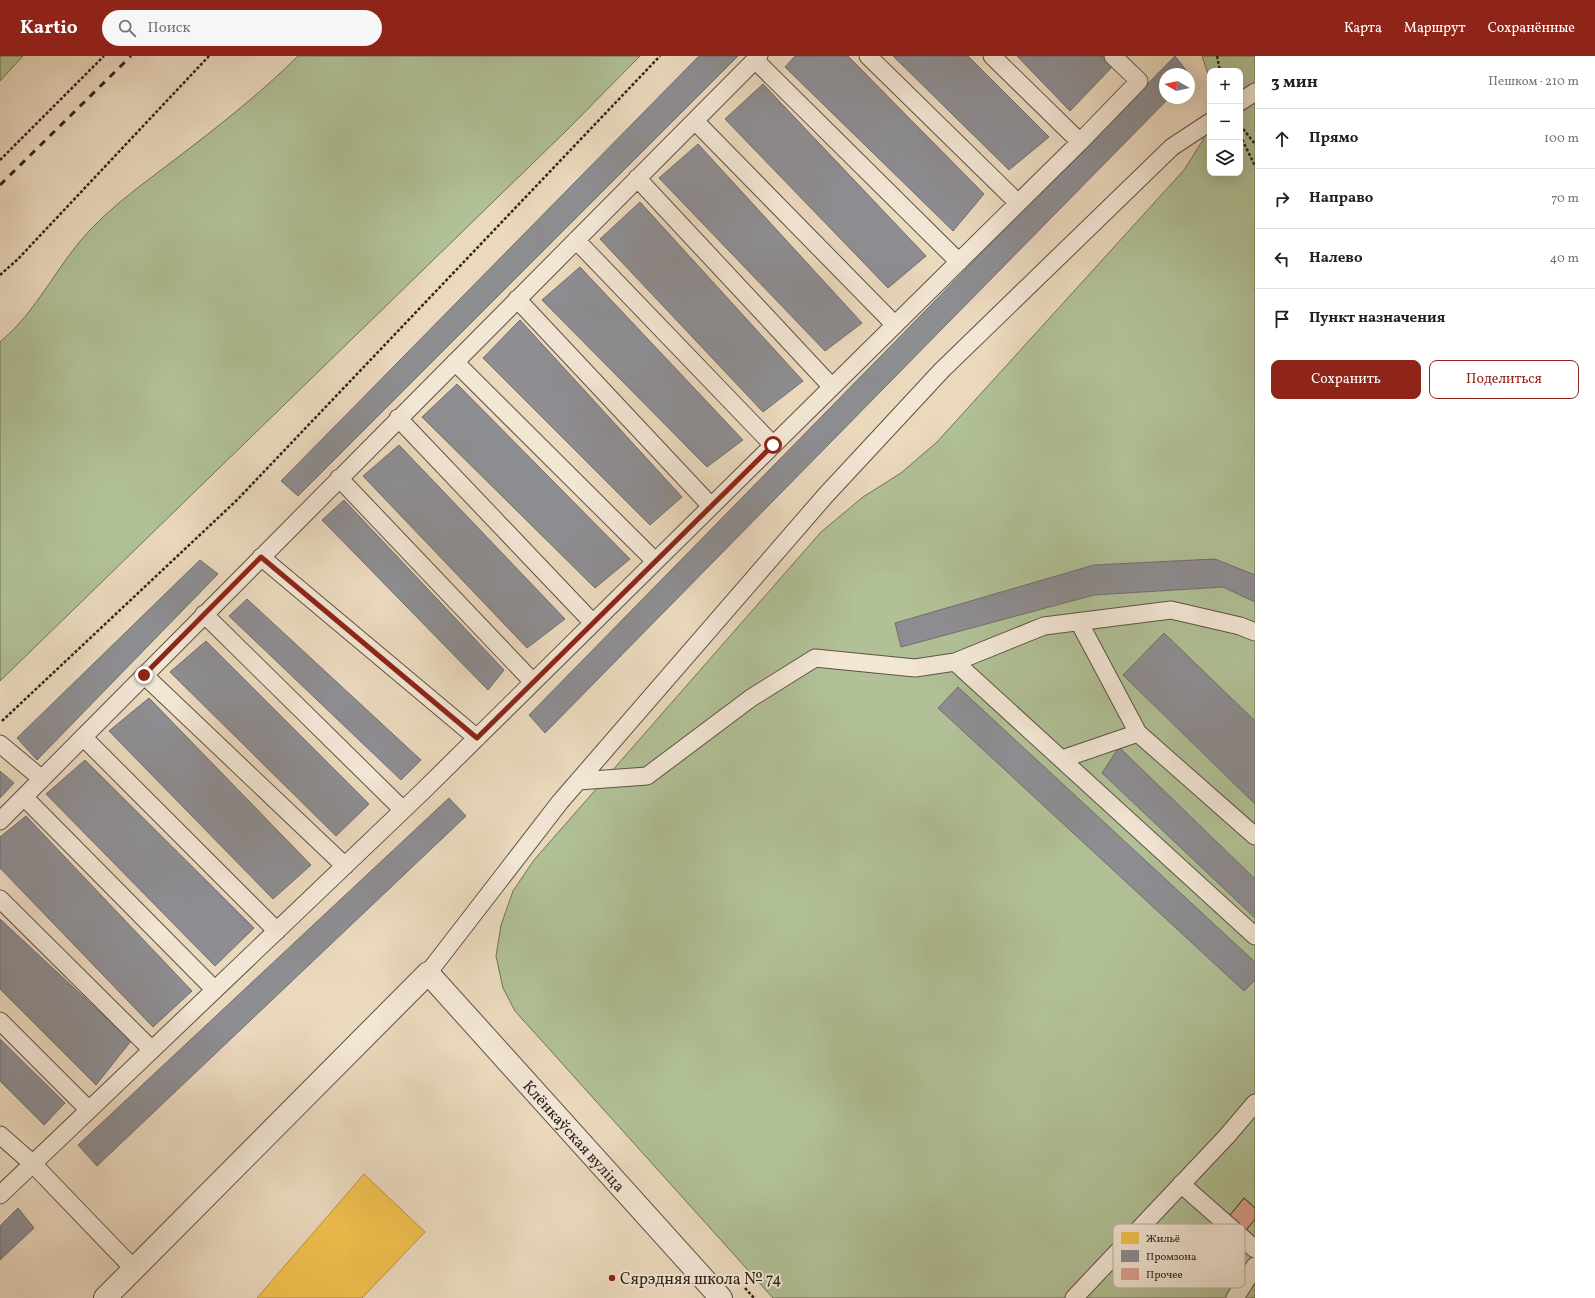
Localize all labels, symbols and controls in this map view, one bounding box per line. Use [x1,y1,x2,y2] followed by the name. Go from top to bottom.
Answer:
[102,10,382,46] search box
[20,15,78,41] text: Kartio
[116,17,138,39] icon: search
[148,18,191,39] text: Поиск
[1344,19,1382,38] text: Карта
[1404,19,1466,38] text: Маршрут
[1488,19,1575,38] text: Сохранённые
[1159,68,1195,104] north arrow
[1207,68,1243,176] map controls
[1207,68,1243,104] button: +
[1271,71,1318,94] text: 3 мин
[1488,73,1579,91] text: Пешком · 210 m
[1207,104,1243,140] button: −
[1271,128,1293,150] icon: ahead
[1309,128,1358,149] text: Прямо
[1544,130,1579,148] text: 100 m
[1207,140,1243,176] button: layers
[1271,188,1293,210] icon: right
[1309,188,1373,209] text: Направо
[1551,190,1579,208] text: 70 m
[1271,248,1293,270] icon: left
[1309,248,1363,269] text: Налево
[1550,250,1579,268] text: 40 m
[1271,308,1293,330] icon: arrive
[1309,308,1445,329] text: Пункт назначения
[1271,360,1421,399] button: Сохранить
[1429,360,1579,399] button: Поделиться
[764,436,782,454] route start
[135,666,153,684] route end
[517,1076,629,1198] street label: Клёнкаўская вуліца
[1113,1224,1245,1288] legend
[1146,1232,1180,1247] text: Жильё
[1146,1250,1197,1265] text: Промзона
[1146,1268,1183,1283] text: Прочее
[620,1269,782,1291] place label: Сярэдняя школа № 74
[607,1273,617,1283] marker: Сярэдняя школа № 74

